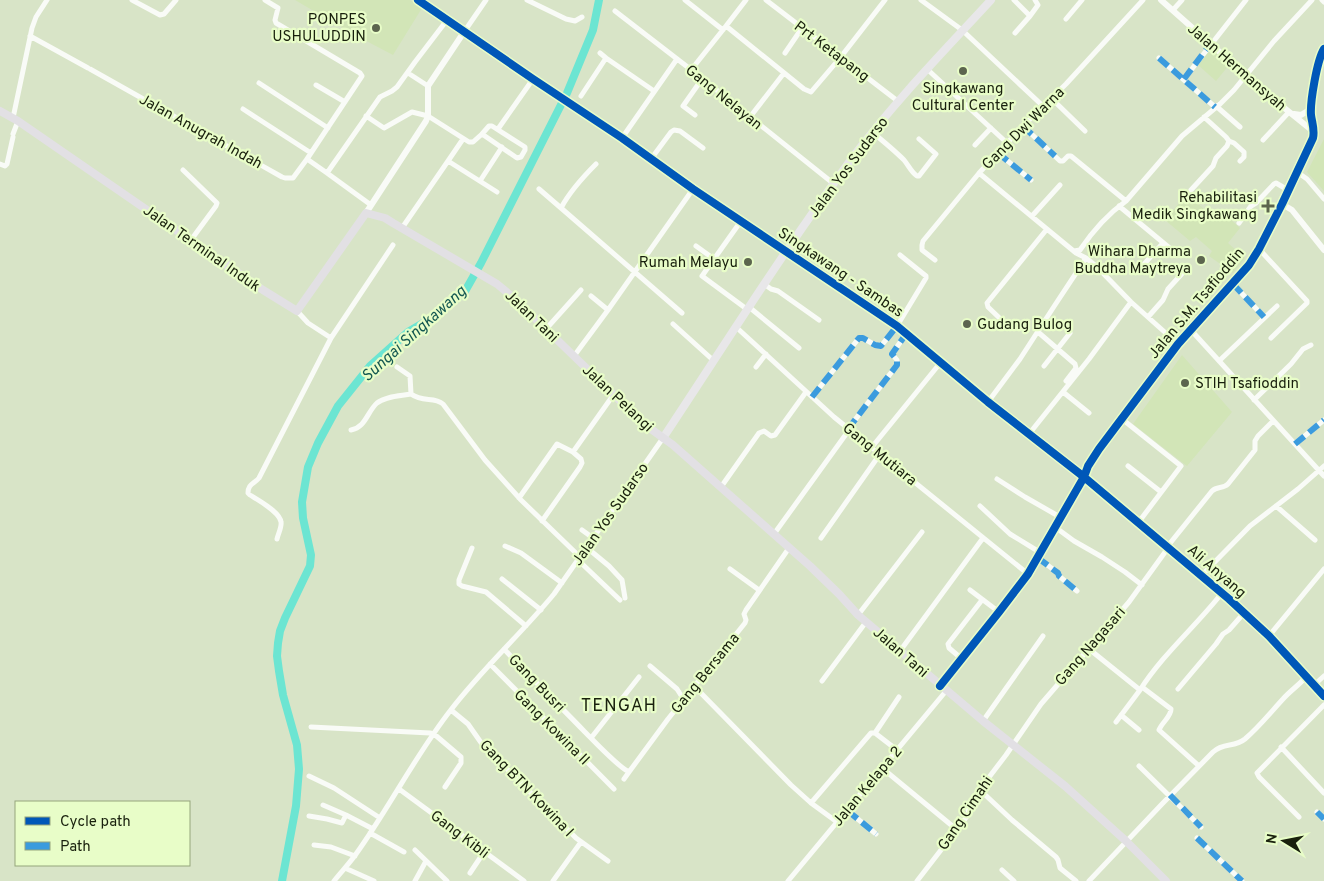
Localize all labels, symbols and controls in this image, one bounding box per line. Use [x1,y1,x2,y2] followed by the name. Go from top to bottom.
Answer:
[272,11,366,47] place label: PONPES USHULUDDIN
[790,18,873,87] street label: Prt Ketapang
[1183,20,1289,116] street label: Jalan Hermansyah
[370,22,382,34] marker: PONPES USHULUDDIN
[681,61,765,135] street label: Gang Nelayan
[957,65,969,77] marker: Singkawang Cultural Center
[912,80,1014,116] place label: Singkawang Cultural Center
[979,84,1069,174] street label: Gang Dwi Warna
[135,91,265,174] street label: Jalan Anugrah Indah
[805,114,893,222] street label: Jalan Yos Sudarso
[1132,189,1257,225] place label: Rehabilitasi Medik Singkawang
[1261,199,1275,213] marker: Rehabilitasi Medik Singkawang
[139,202,264,297] street label: Jalan Terminal Induk
[774,224,907,322] street label: Singkawang - Sambas
[1075,243,1191,279] place label: Wihara Dharma Buddha Maytreya
[1145,244,1249,363] street label: Jalan S.M. Tsafioddin
[639,254,738,273] place label: Rumah Melayu
[1195,254,1207,266] marker: Wihara Dharma Buddha Maytreya
[742,256,754,268] marker: Rumah Melayu
[358,282,471,387] water label: Sungai Singkawang
[500,287,562,347] street label: Jalan Tani
[977,316,1072,335] place label: Gudang Bulog
[961,318,973,330] marker: Gudang Bulog
[577,361,657,437] street label: Jalan Pelangi
[1195,375,1299,394] place label: STIH Tsafioddin
[1179,377,1191,389] marker: STIH Tsafioddin
[838,419,920,491] street label: Gang Mutiara
[569,460,654,570] street label: Jalan Yos Sudarso
[1183,541,1250,603] street label: Ali Anyang
[1052,604,1131,690] street label: Gang Nagasari
[868,624,932,682] street label: Jalan Tani
[668,630,745,718] street label: Gang Bersama
[503,651,568,717] street label: Gang Busri
[509,686,593,770] street label: Gang Kowina II
[581,695,657,718] district label: TENGAH
[475,736,577,842] street label: Gang BTN Kowina I
[829,743,907,831] street label: Jalan Kelapa 2
[934,773,998,855] street label: Gang Cimahi
[15,801,190,866] legend
[426,807,492,864] street label: Gang Kibli
[60,813,131,832] text: Cycle path
[1259,816,1309,866] north arrow
[1263,833,1282,845] text: N
[60,838,91,857] text: Path

